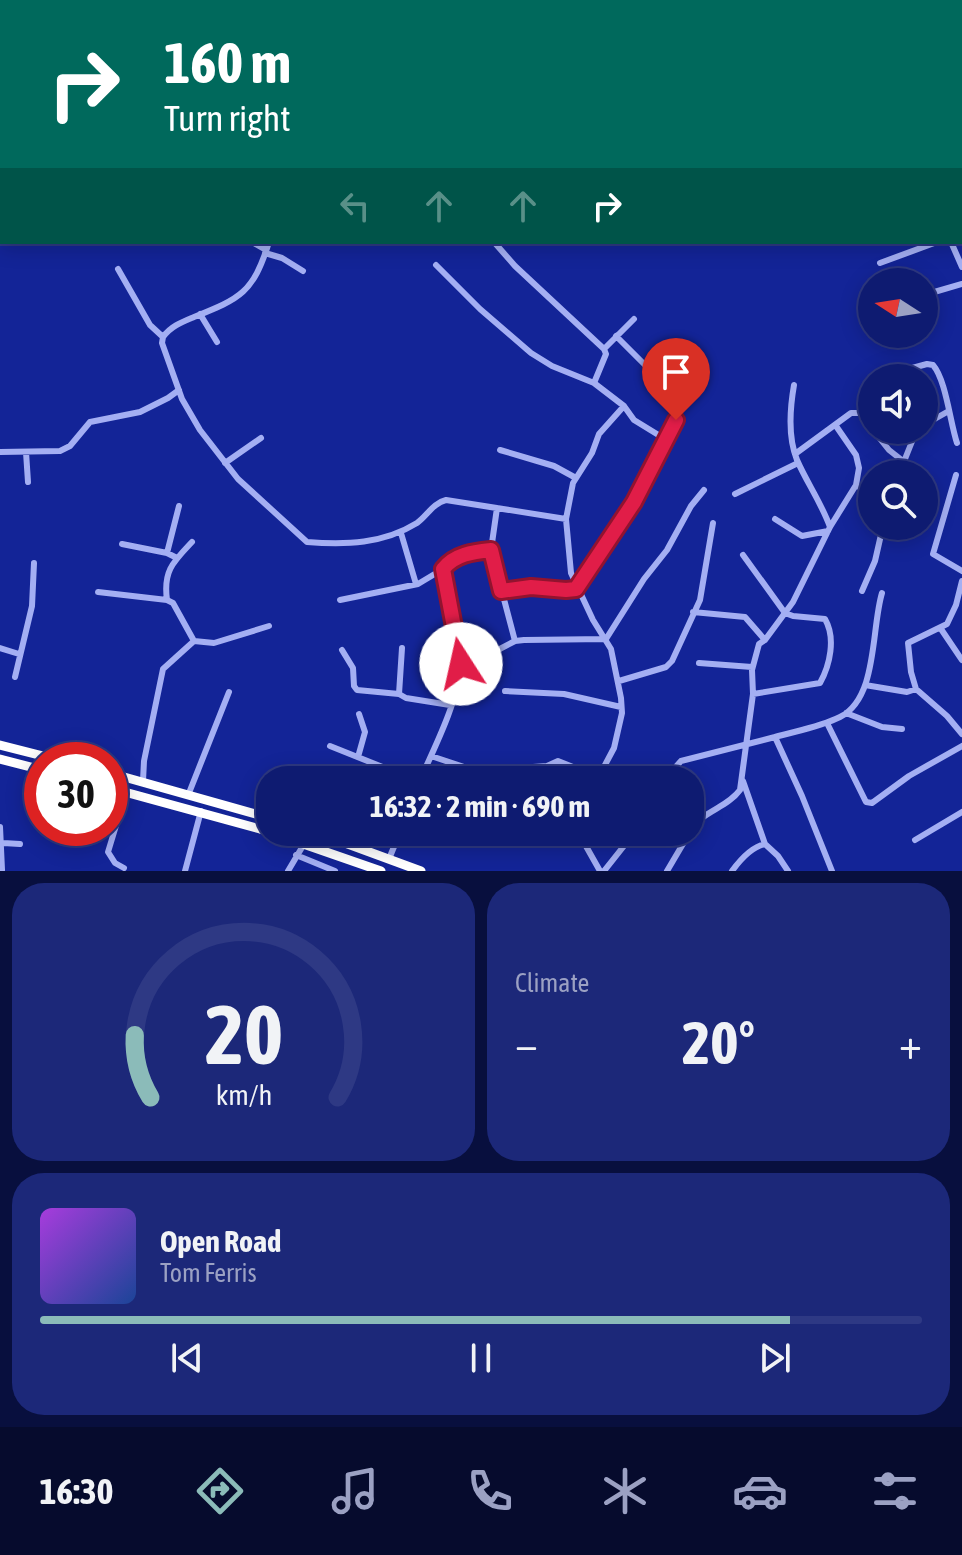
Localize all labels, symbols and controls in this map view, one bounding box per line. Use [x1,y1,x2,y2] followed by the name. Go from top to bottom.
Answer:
[164,31,291,95] text: 160 m
[32,32,136,136] icon: right
[164,97,291,139] text: Turn right
[333,184,377,228] icon: left
[417,184,461,228] icon: ahead
[501,184,545,228] icon: ahead
[585,184,629,228] icon: right
[858,268,938,348] north arrow
[858,268,938,540] map controls
[642,338,710,420] pin
[654,350,698,394] icon: arrive
[858,364,938,444] button: sound
[858,460,938,540] button: search
[419,622,503,706] position arrow
[24,742,128,846] speed limit sign: 30
[370,789,590,823] text: 16:32 · 2 min · 690 m
[515,968,589,998] text: Climate
[204,986,283,1082] text: 20
[682,1008,755,1077] text: 20°
[515,1018,538,1068] text: −
[899,1018,922,1068] text: +
[215,1078,272,1111] text: km/h
[160,1224,281,1258] text: Open Road
[160,1258,257,1288] text: Tom Ferris
[165,1336,209,1380] icon: previous
[459,1336,503,1380] icon: pause
[753,1336,797,1380] icon: next
[192,1463,248,1519] icon: directions
[327,1463,383,1519] icon: music
[462,1463,518,1519] icon: phone
[597,1463,653,1519] icon: climate
[732,1463,788,1519] icon: car
[867,1463,923,1519] icon: filters
[39,1470,114,1512] text: 16:30

